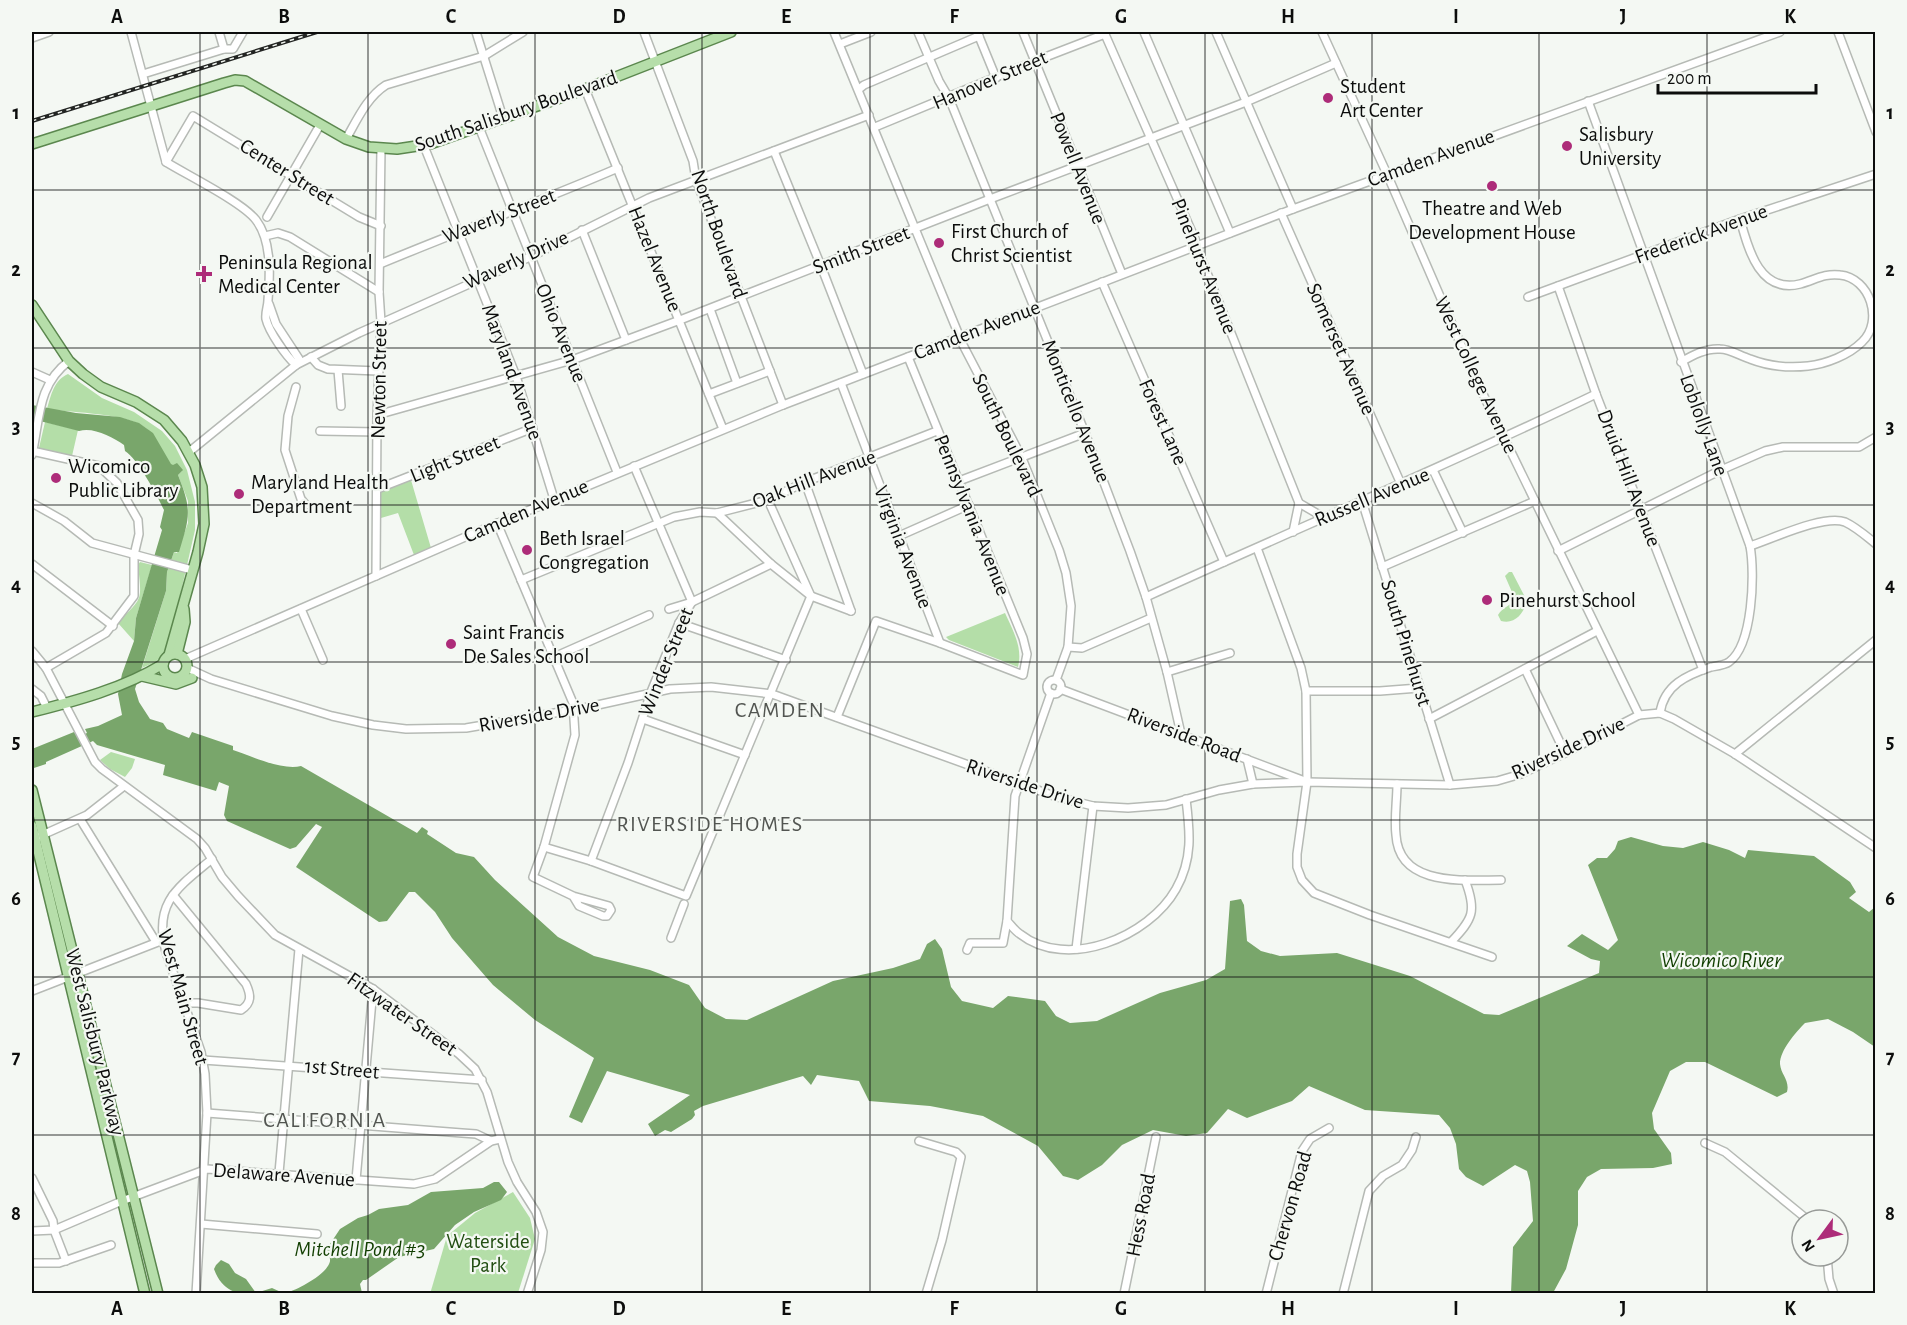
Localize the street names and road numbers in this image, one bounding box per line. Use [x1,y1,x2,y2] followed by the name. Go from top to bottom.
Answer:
[930,46,1051,114] street label: Hanover Street
[412,66,620,155] street label: South Salisbury Boulevard
[1046,109,1110,227] street label: Powell Avenue
[1365,125,1497,191] street label: Camden Avenue
[236,135,338,209] street label: Center Street
[687,167,751,301] street label: North Boulevard
[440,185,559,247] street label: Waverly Street
[1167,195,1241,337] street label: Pinehurst Avenue
[1632,200,1770,268] street label: Frederick Avenue
[624,203,686,315] street label: Hazel Avenue
[810,222,913,278] street label: Smith Street
[460,227,572,293] street label: Waverly Drive
[1303,280,1379,418] street label: Somerset Avenue
[532,281,590,385] street label: Ohio Avenue
[1430,293,1522,457] street label: West College Avenue
[911,296,1043,364] street label: Camden Avenue
[478,301,546,443] street label: Maryland Avenue
[367,321,391,439] street label: Newton Street
[1038,337,1114,485] street label: Monticello Avenue
[968,370,1046,500] street label: South Boulevard
[1676,371,1732,479] street label: Loblolly Lane
[1135,376,1191,468] street label: Forest Lane
[1593,407,1665,549] street label: Druid Hill Avenue
[407,431,503,486] street label: Light Street
[930,432,1014,598] street label: Pennsylvania Avenue
[749,446,879,512] street label: Oak Hill Avenue
[1312,463,1432,531] street label: Russell Avenue
[461,475,591,547] street label: Camden Avenue
[870,483,936,611] street label: Virginia Avenue
[1377,577,1435,709] street label: South Pinehurst
[635,605,697,719] street label: Winder Street
[477,694,601,736] street label: Riverside Drive
[1124,704,1244,766] street label: Riverside Road
[1508,713,1628,783] street label: Riverside Drive
[964,755,1086,813] street label: Riverside Drive
[154,927,213,1068] street label: West Main Street
[62,946,128,1138] street label: West Salisbury Parkway
[343,968,461,1060] street label: Fitzwater Street
[304,1055,380,1083] street label: 1st Street
[1264,1149,1316,1263] street label: Chervon Road
[212,1160,356,1190] street label: Delaware Avenue
[1123,1171,1159,1258] street label: Hess Road

